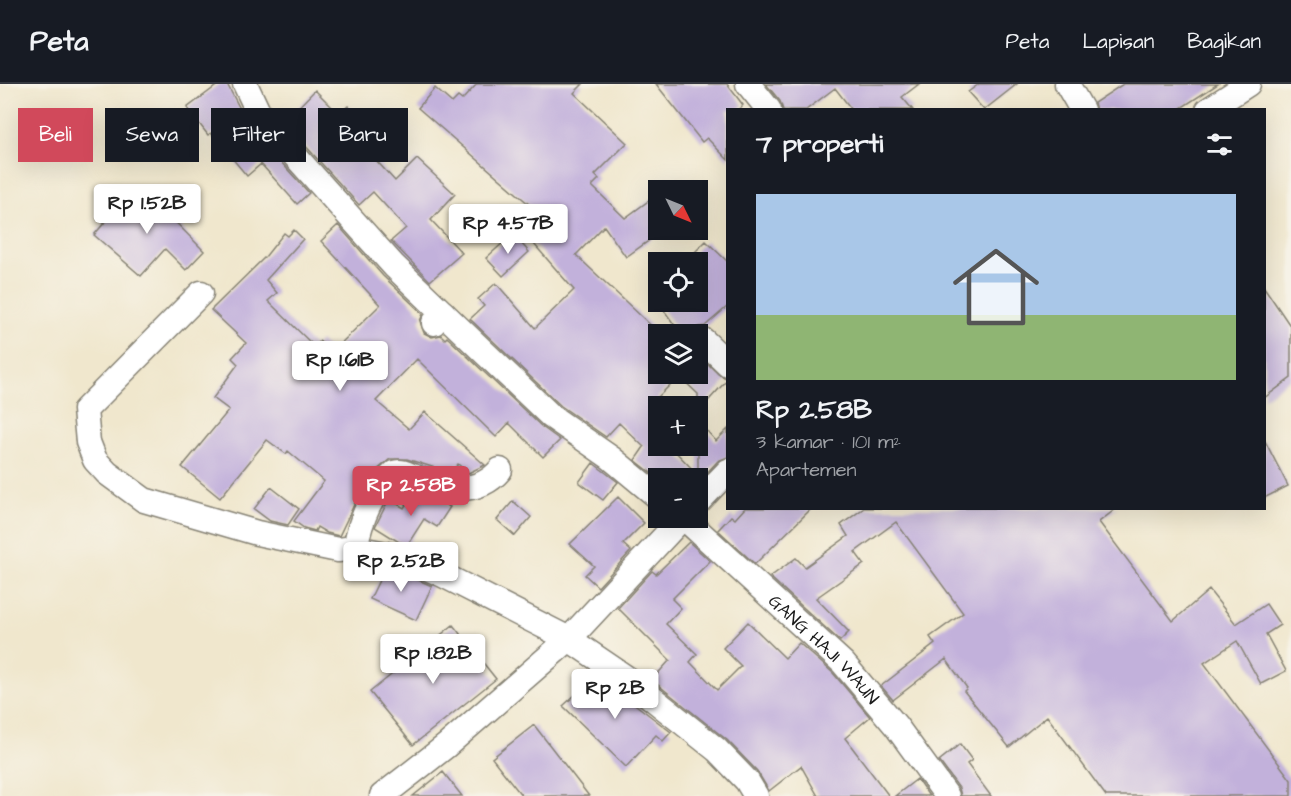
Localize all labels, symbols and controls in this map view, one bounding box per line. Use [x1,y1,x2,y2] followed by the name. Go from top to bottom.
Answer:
[30,22,89,61] text: Peta
[1006,27,1049,56] text: Peta
[1082,27,1154,56] text: Lapisan
[1187,27,1261,56] text: Bagikan
[18,108,93,162] chip: Beli
[105,108,199,162] chip: Sewa
[211,108,306,162] chip: Filter
[318,108,408,162] chip: Baru
[756,126,883,162] text: 7 properti
[1203,128,1236,161] icon: filters
[648,180,708,240] north arrow
[648,180,708,528] map controls
[85,184,209,235] pin: Rp 1.52B
[108,189,186,217] text: Rp 1.52B
[446,204,570,255] pin: Rp 4.57B
[463,209,553,237] text: Rp 4.57B
[942,233,1050,341] icon: home
[648,252,708,312] button: locate
[648,324,708,384] button: layers
[278,341,402,392] pin: Rp 1.61B
[306,346,374,374] text: Rp 1.61B
[756,392,872,428] text: Rp 2.58B
[648,396,708,456] button: +
[756,428,901,456] text: 3 kamar · 101 m²
[756,456,856,484] text: Apartemen
[349,466,473,517] pin: Rp 2.58B
[648,468,708,528] button: −
[366,471,456,499] text: Rp 2.58B
[339,542,463,593] pin: Rp 2.52B
[357,547,445,575] text: Rp 2.52B
[763,589,885,710] street label: GANG HAJI WAUN
[371,634,495,685] pin: Rp 1.82B
[394,639,472,667] text: Rp 1.82B
[573,669,657,720] pin: Rp 2B
[585,674,645,702] text: Rp 2B

